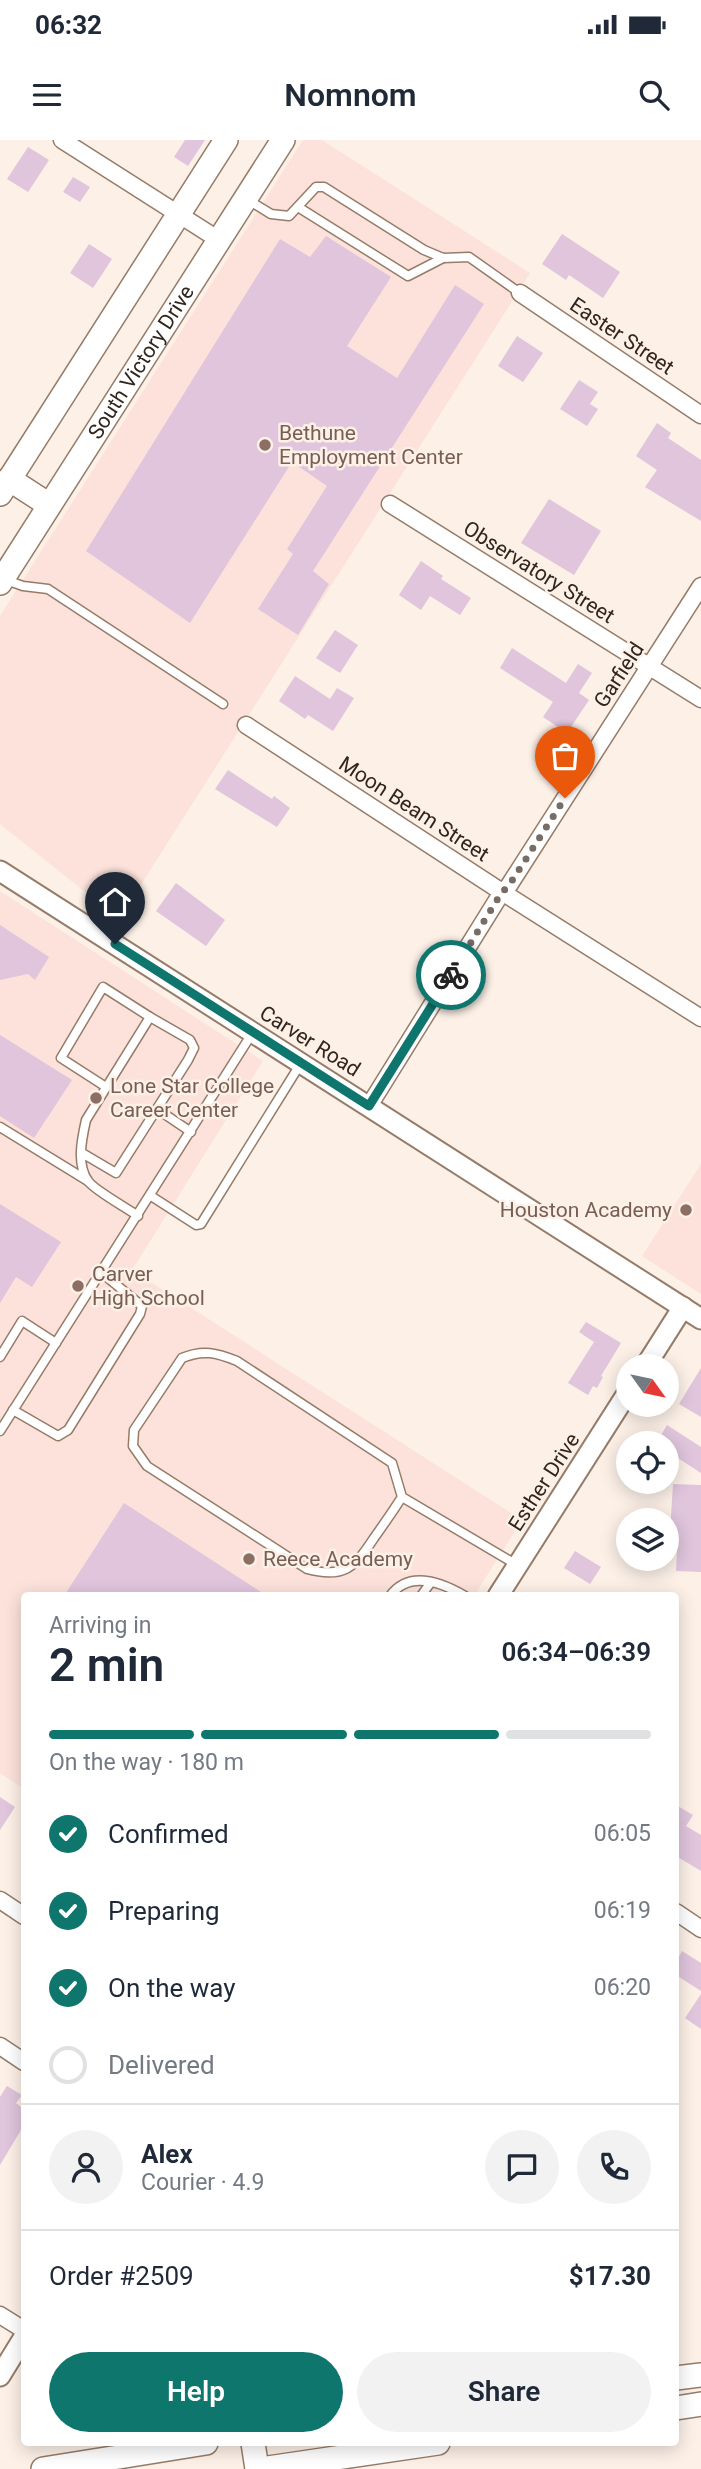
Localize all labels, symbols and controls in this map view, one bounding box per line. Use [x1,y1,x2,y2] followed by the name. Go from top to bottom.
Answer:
[35,10,102,40] text: 06:32
[28,76,66,114] icon: menu
[284,76,417,114] text: Nomnom
[635,76,673,114] icon: search
[83,281,199,443] street label: South Victory Drive
[566,293,679,380] street label: Easter Street
[279,421,463,469] place label: Bethune Employment Center
[257,437,273,453] marker: Bethune Employment Center
[459,516,619,628] street label: Observatory Street
[589,638,649,712] street label: Garfield
[535,726,595,798] pin
[546,737,584,775] icon: bag
[335,752,494,866] street label: Moon Beam Street
[85,872,145,944] pin
[96,883,134,921] icon: home
[416,940,486,1010] courier
[432,956,470,994] icon: bike
[255,1001,365,1081] street label: Carver Road
[110,1074,274,1122] place label: Lone Star College Career Center
[88,1090,104,1106] marker: Lone Star College Career Center
[500,1198,672,1222] place label: Houston Academy
[678,1202,694,1218] marker: Houston Academy
[92,1262,205,1310] place label: Carver High School
[70,1278,86,1294] marker: Carver High School
[616,1354,679,1418] north arrow
[616,1354,679,1571] map controls
[503,1429,585,1535] street label: Esther Drive
[616,1431,679,1494] button: locate
[616,1508,679,1571] button: layers
[263,1547,413,1571] place label: Reece Academy
[241,1551,257,1567] marker: Reece Academy
[49,1612,152,1639] text: Arriving in
[501,1637,651,1667] text: 06:34–06:39
[49,1638,164,1692] text: 2 min
[49,1749,244,1776] text: On the way · 180 m
[49,1815,87,1853] icon: check
[108,1819,229,1849] text: Confirmed
[594,1820,651,1847] text: 06:05
[49,1892,87,1930] icon: check
[108,1896,220,1926] text: Preparing
[594,1897,651,1924] text: 06:19
[49,1969,87,2007] icon: check
[108,1973,236,2003] text: On the way
[594,1974,651,2001] text: 06:20
[108,2050,215,2080] text: Delivered
[49,2130,123,2204] button: person
[485,2130,559,2204] button: chat
[577,2130,651,2204] button: phone
[141,2139,193,2169] text: Alex
[141,2169,264,2196] text: Courier · 4.9
[49,2261,194,2291] text: Order #2509
[569,2261,651,2291] text: $17.30
[49,2352,343,2432] button: Help
[357,2352,651,2432] button: Share

